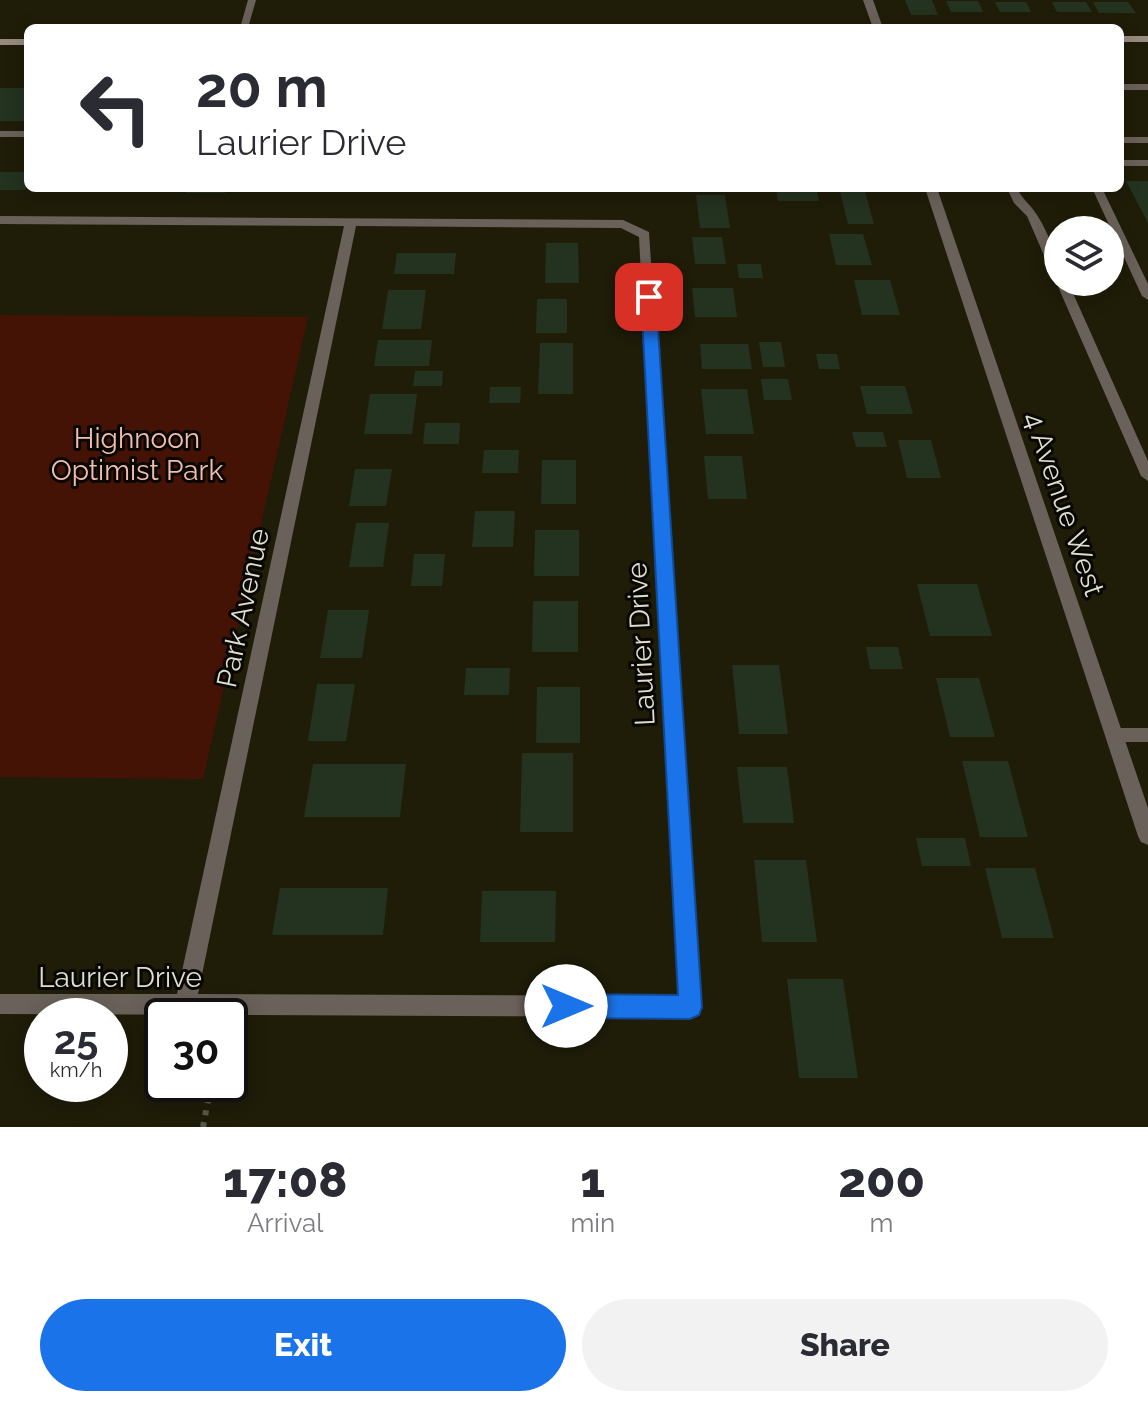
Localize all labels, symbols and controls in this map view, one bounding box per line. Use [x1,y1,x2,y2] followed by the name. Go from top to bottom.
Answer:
[196,54,328,120] text: 20 m
[64,56,168,160] icon: left
[196,121,406,163] text: Laurier Drive
[1044,216,1124,296] map controls
[1044,216,1124,296] button: layers
[615,263,683,331] pin
[627,275,671,319] icon: arrive
[1017,408,1111,601] street label: 4 Avenue West
[51,422,223,487] park label: Highnoon Optimist Park
[210,525,276,691] street label: Park Avenue
[620,561,662,727] street label: Laurier Drive
[38,961,202,994] street label: Laurier Drive
[524,964,608,1048] position arrow
[144,998,248,1102] speed limit sign: 30
[54,1016,98,1063] text: 25
[50,1058,102,1082] text: km/h
[223,1152,347,1208] text: 17:08
[580,1152,605,1208] text: 1
[838,1152,925,1208] text: 200
[247,1208,323,1238] text: Arrival
[570,1208,615,1238] text: min
[870,1208,894,1238] text: m
[40,1299,566,1391] button: Exit
[582,1299,1108,1391] button: Share

